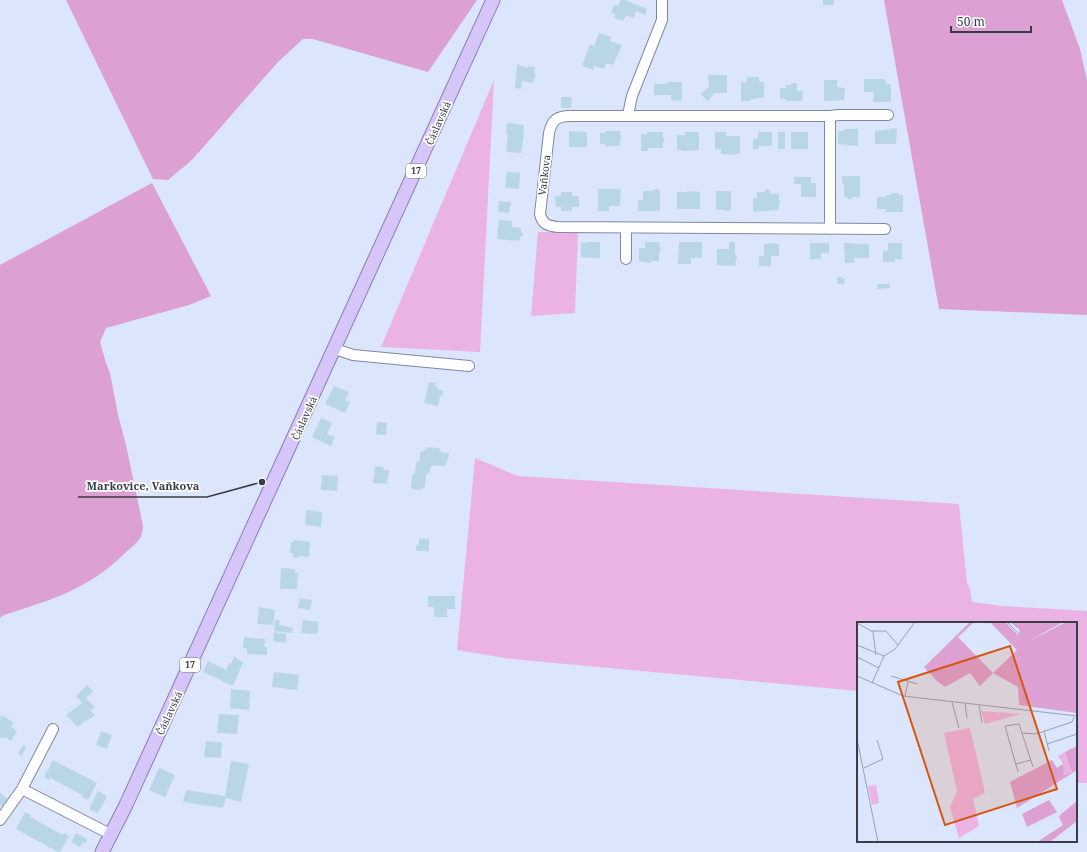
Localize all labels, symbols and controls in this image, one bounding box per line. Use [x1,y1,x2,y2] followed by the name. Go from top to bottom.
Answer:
[951,8,1031,34] scale bar
[957,13,985,30] text: 50 m
[422,98,454,147] street label: Čáslavská
[535,153,553,196] street label: Vaňkova
[406,164,426,178] road number: 17
[288,393,320,442] street label: Čáslavská
[78,474,207,497] callout: Markovice, Vaňkova
[87,478,200,493] text: Markovice, Vaňkova
[857,622,1077,842] inset map
[180,658,200,672] road number: 17
[153,689,185,737] street label: Čáslavská

